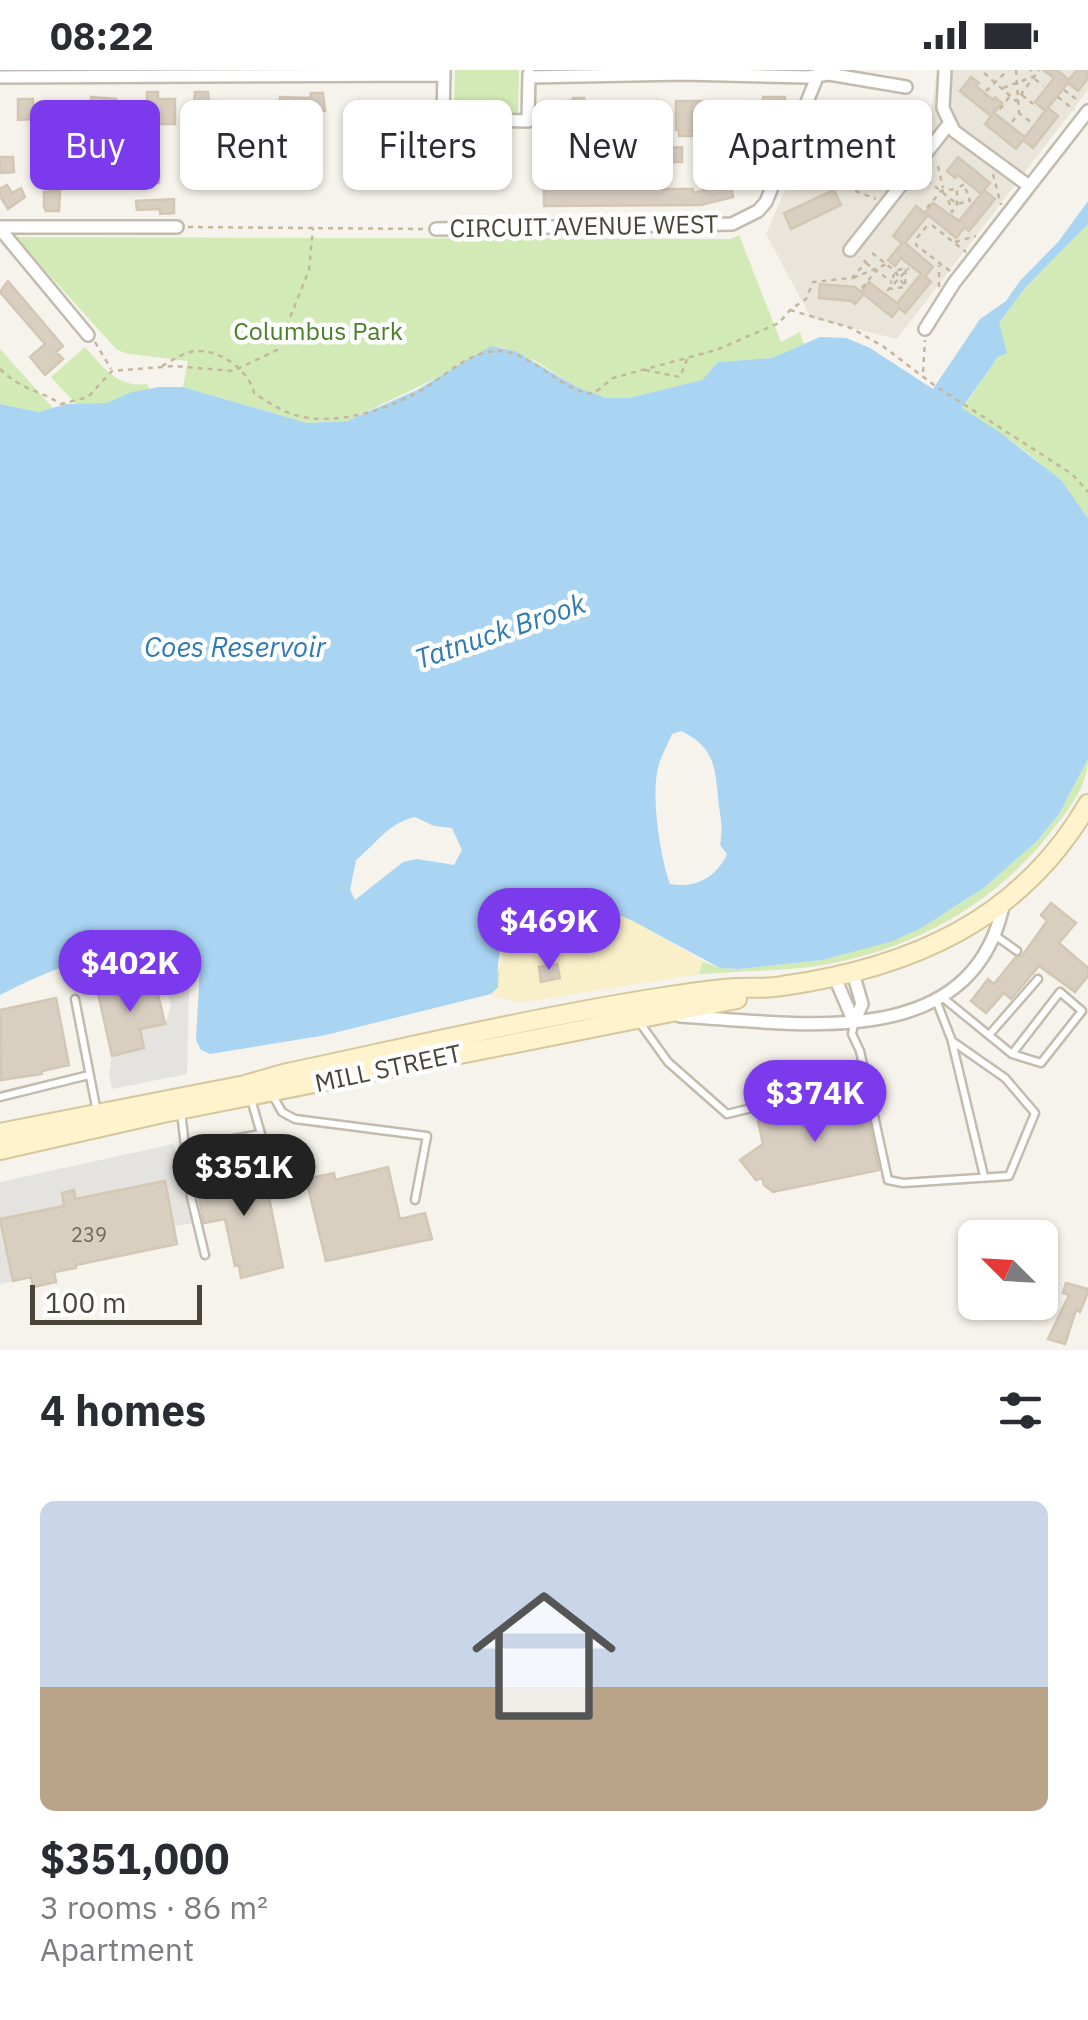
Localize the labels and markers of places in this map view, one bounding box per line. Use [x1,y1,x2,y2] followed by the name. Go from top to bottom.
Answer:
[479,888,619,973] pin: $469K
[60,930,200,1015] pin: $402K
[745,1060,885,1145] pin: $374K
[174,1134,314,1219] pin: $351K

